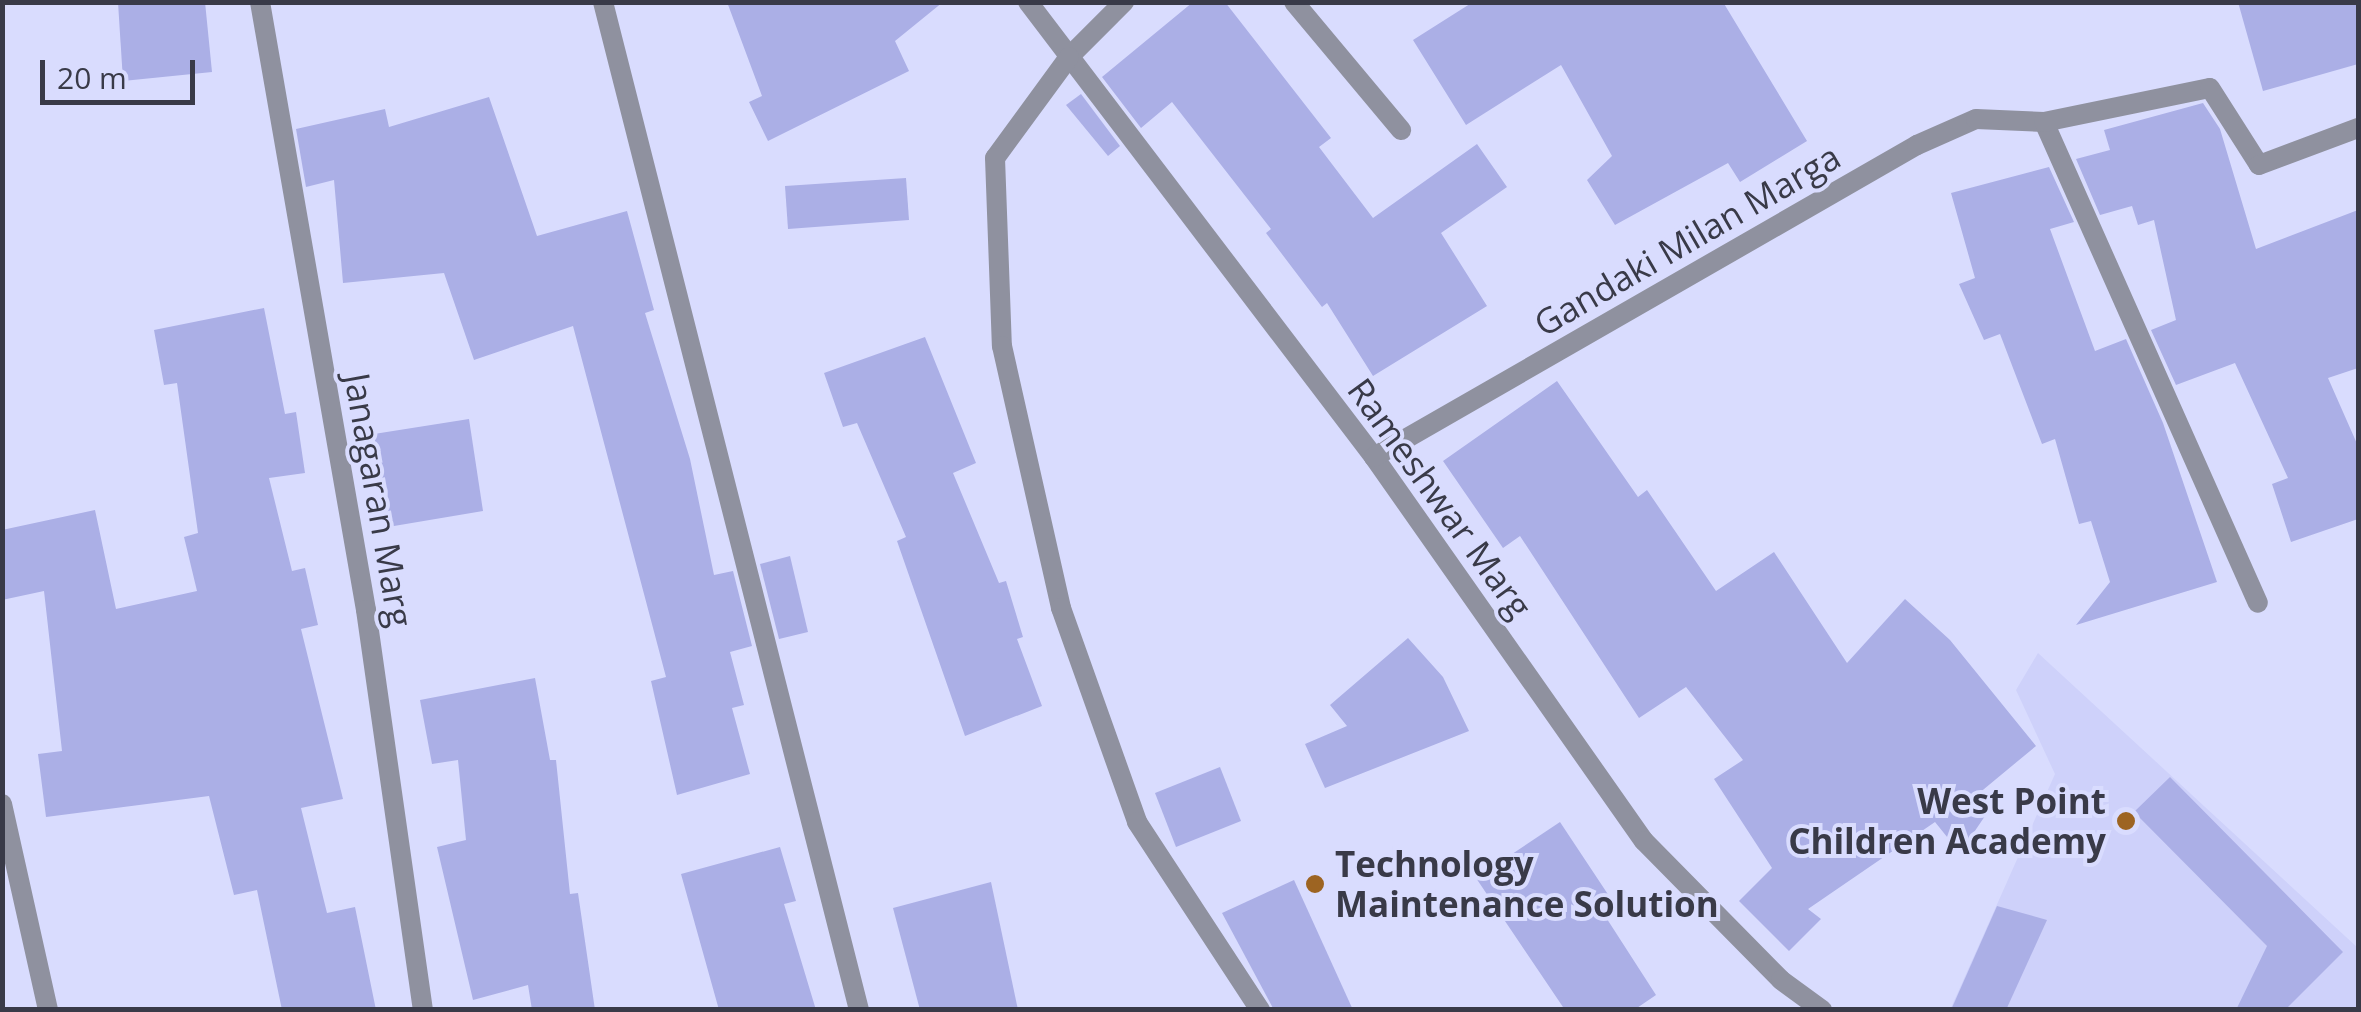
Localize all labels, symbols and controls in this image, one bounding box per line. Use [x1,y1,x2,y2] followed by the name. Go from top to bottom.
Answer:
[45,40,200,102] scale bar
[57,57,127,98] text: 20 m
[1527,135,1847,345] street label: Gandaki Milan Marga
[336,370,422,630] street label: Janagaran Marg
[1339,370,1541,626] street label: Rameshwar Marg
[1788,780,2106,862] place label: West Point Children Academy
[2115,810,2137,832] marker: West Point Children Academy
[1335,843,1719,925] place label: Technology Maintenance Solution
[1304,873,1326,895] marker: Technology Maintenance Solution

